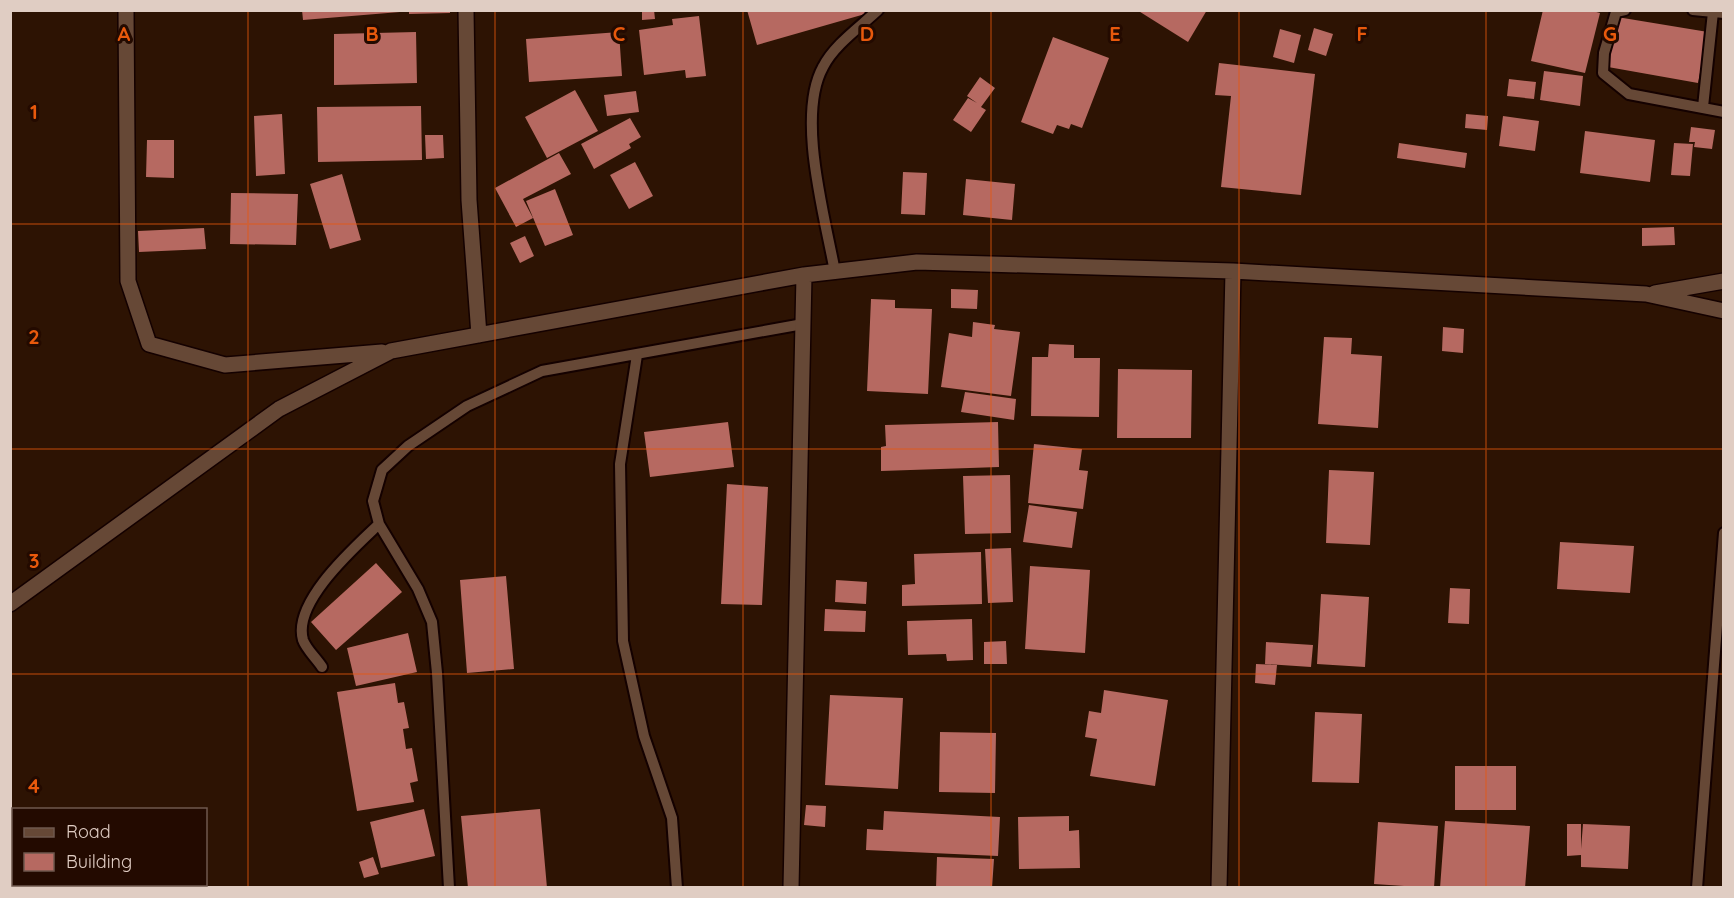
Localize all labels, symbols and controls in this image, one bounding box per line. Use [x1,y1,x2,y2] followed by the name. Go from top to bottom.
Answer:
[118,21,131,46] text: A
[365,21,379,46] text: B
[613,21,626,46] text: C
[860,21,874,46] text: D
[1109,21,1121,46] text: E
[1356,21,1368,46] text: F
[1603,21,1617,46] text: G
[30,99,38,124] text: 1
[28,324,40,349] text: 2
[29,548,39,573] text: 3
[28,773,40,798] text: 4
[12,808,207,886] legend
[66,820,111,843] text: Road
[66,850,132,873] text: Building

